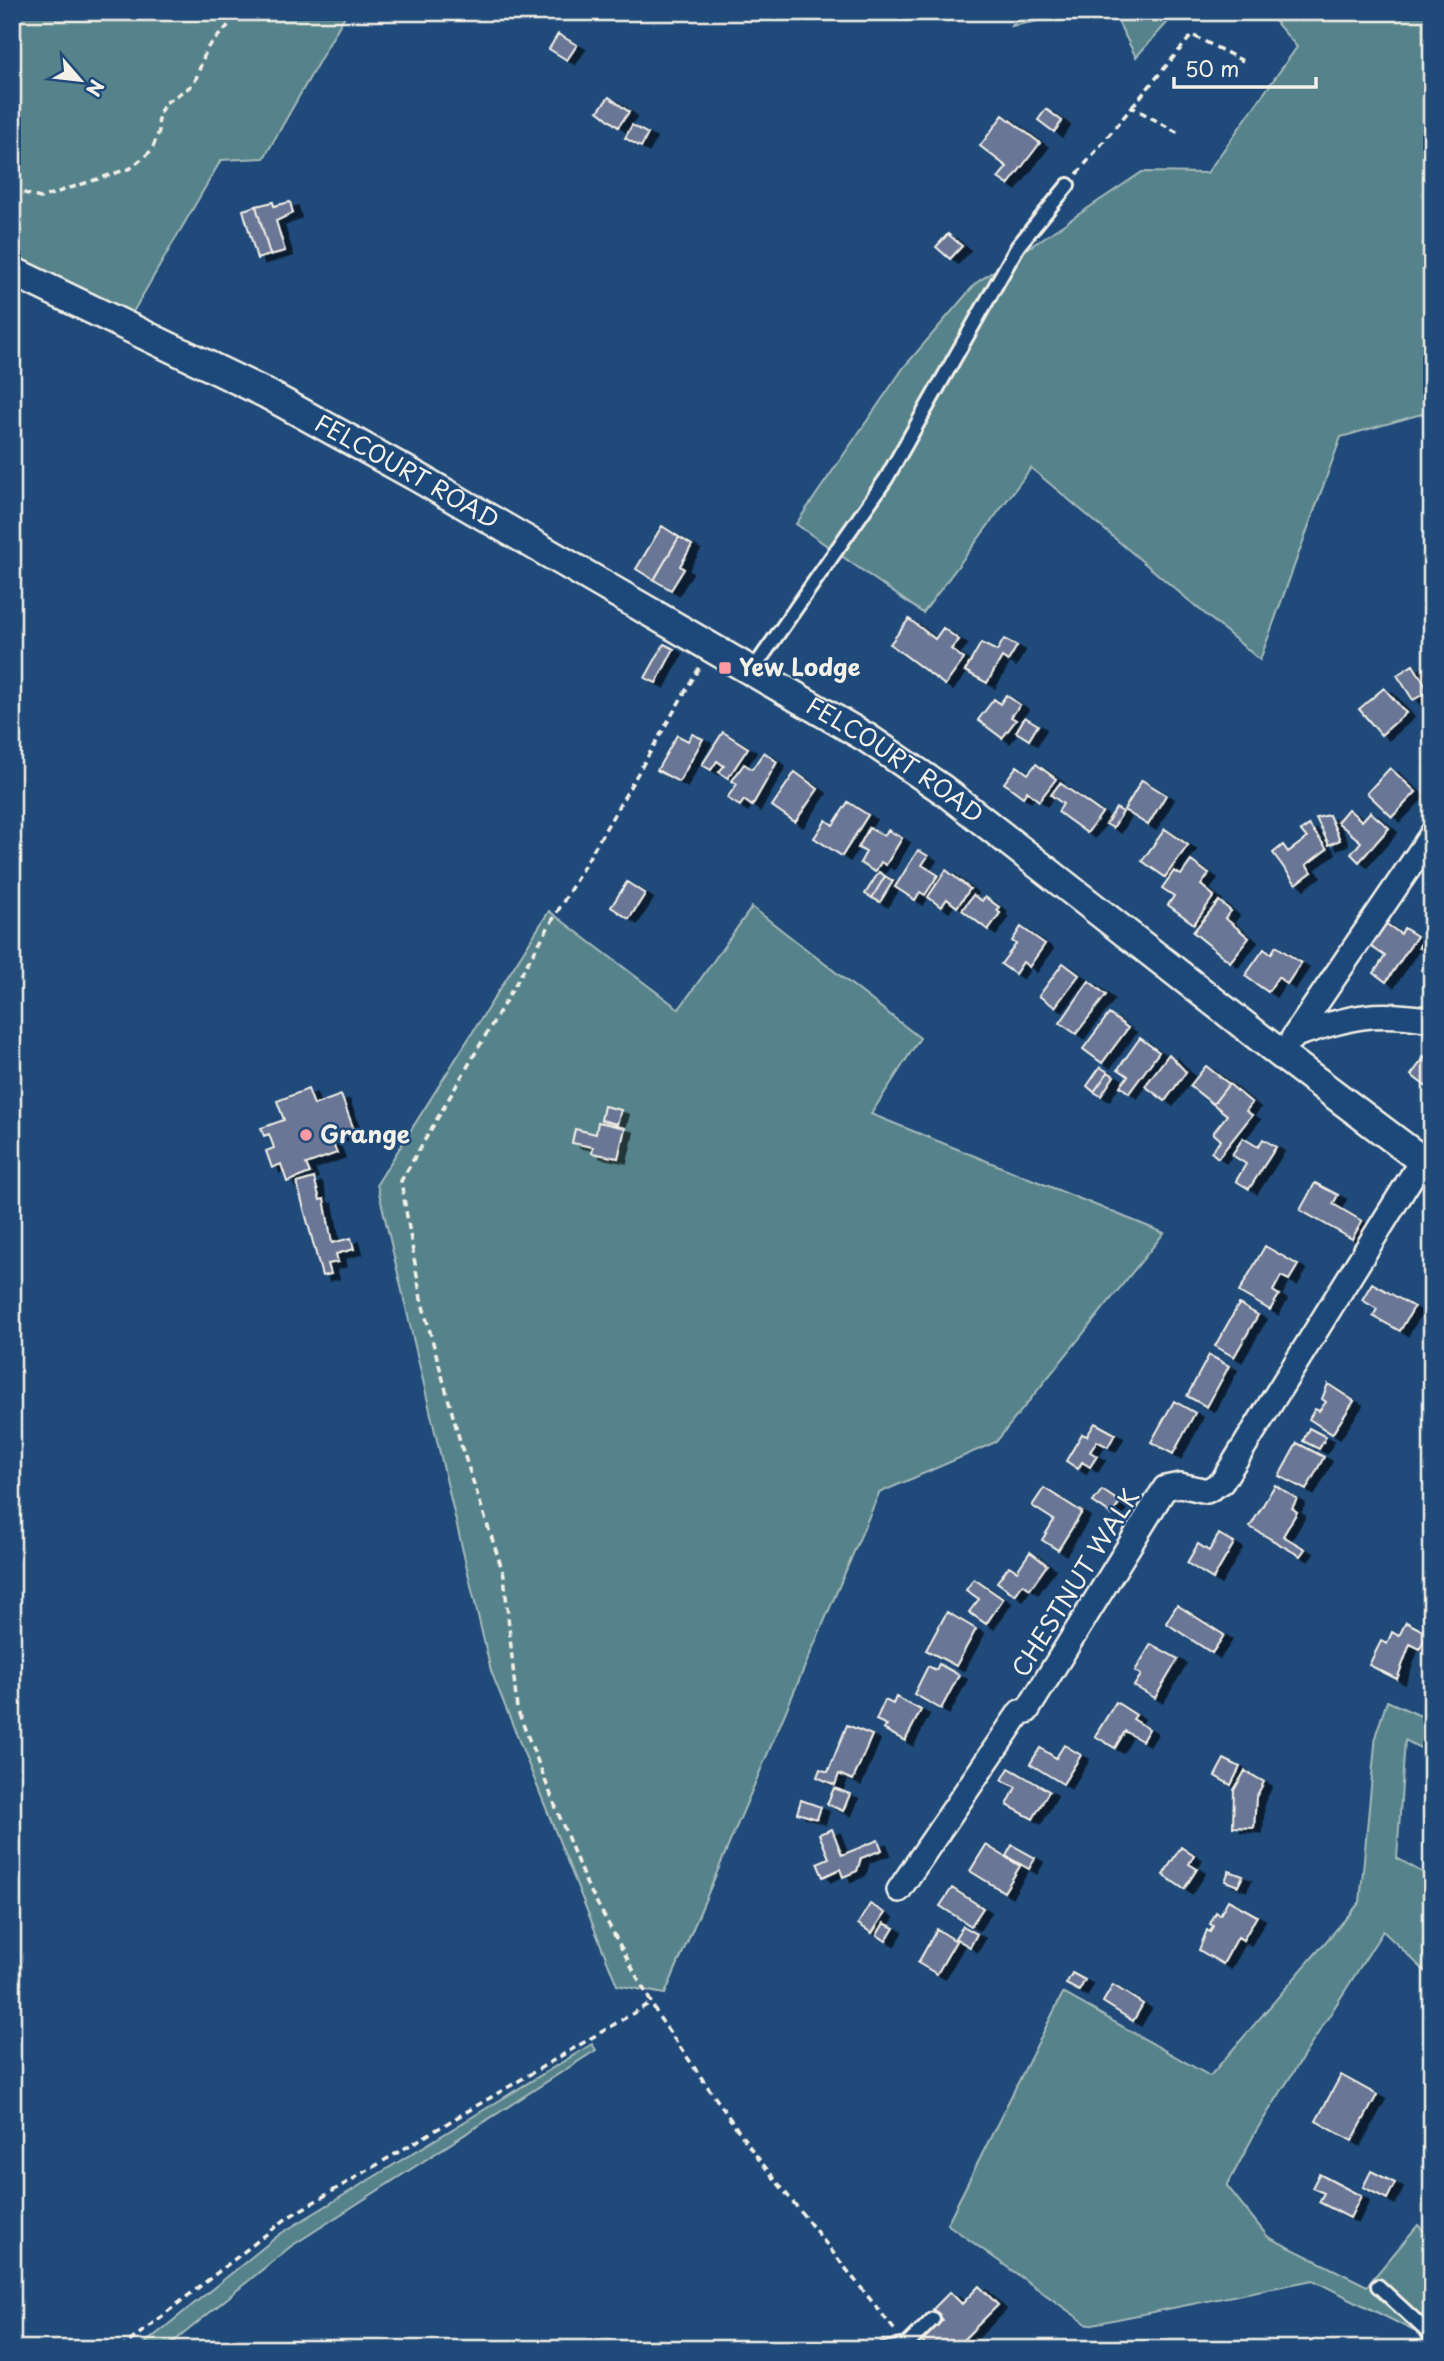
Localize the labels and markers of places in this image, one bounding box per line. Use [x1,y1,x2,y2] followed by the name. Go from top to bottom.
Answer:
[739,648,861,684] place label: Yew Lodge
[717,660,733,676] marker: Yew Lodge
[320,1115,410,1151] place label: Grange
[298,1127,314,1143] marker: Grange

